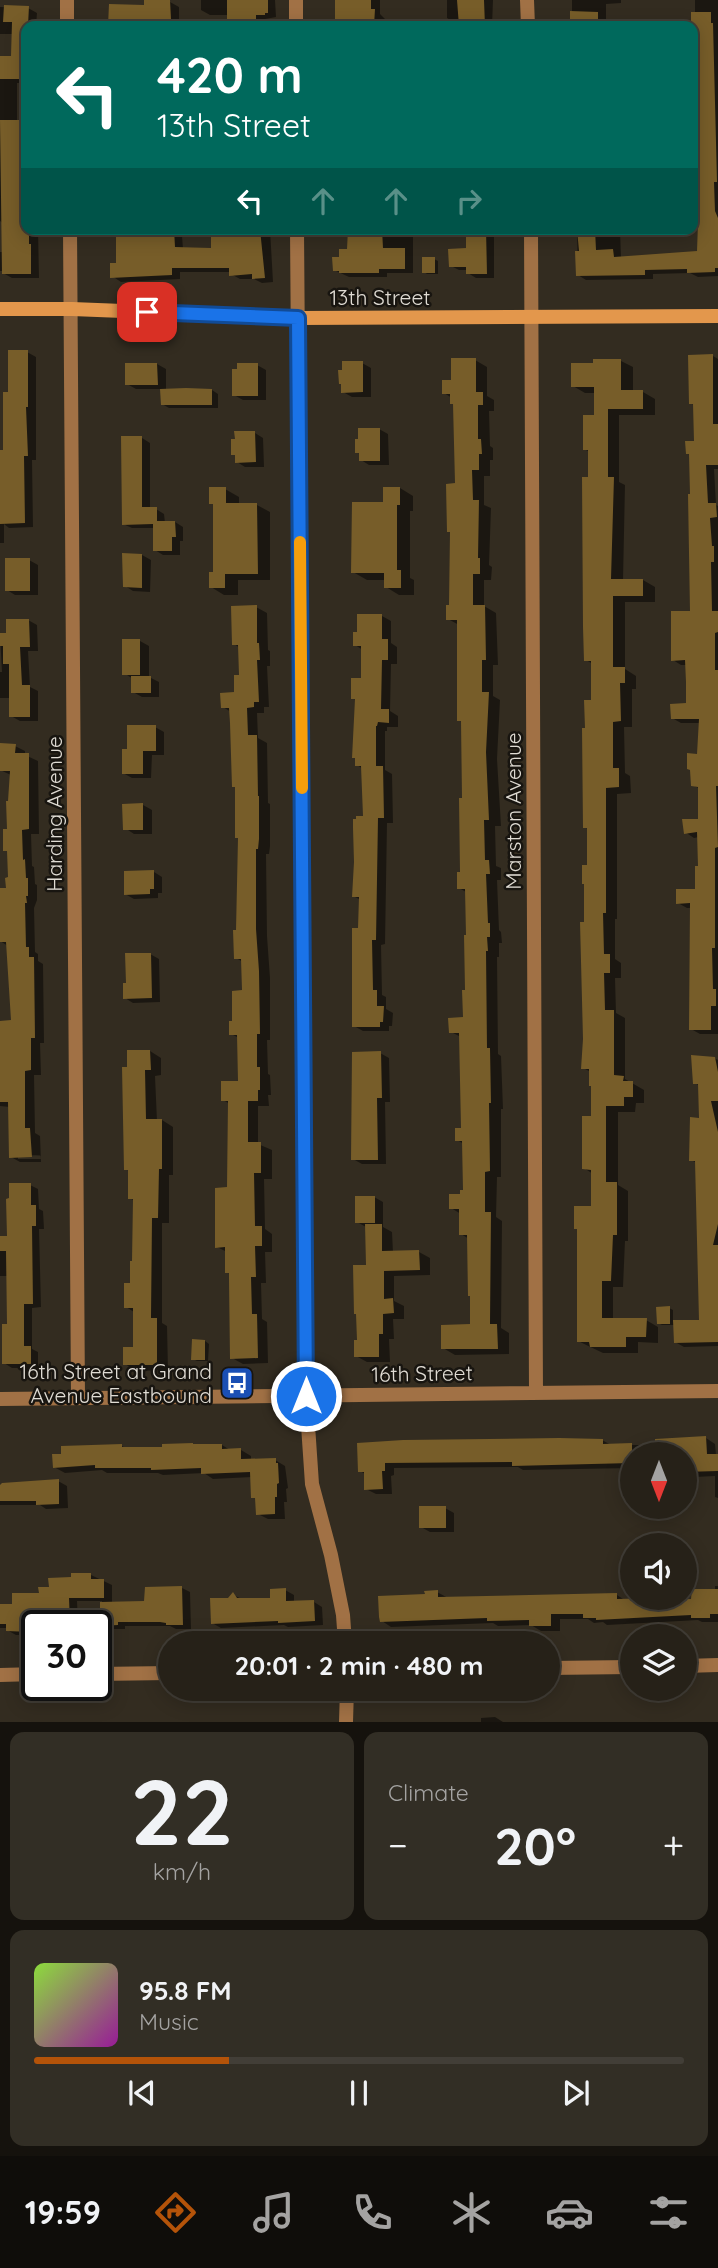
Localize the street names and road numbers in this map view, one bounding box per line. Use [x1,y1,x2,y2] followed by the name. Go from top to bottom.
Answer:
[330,284,430,310] street label: 13th Street
[500,732,526,890] street label: Marston Avenue
[41,736,67,892] street label: Harding Avenue
[371,1359,473,1387] street label: 16th Street

